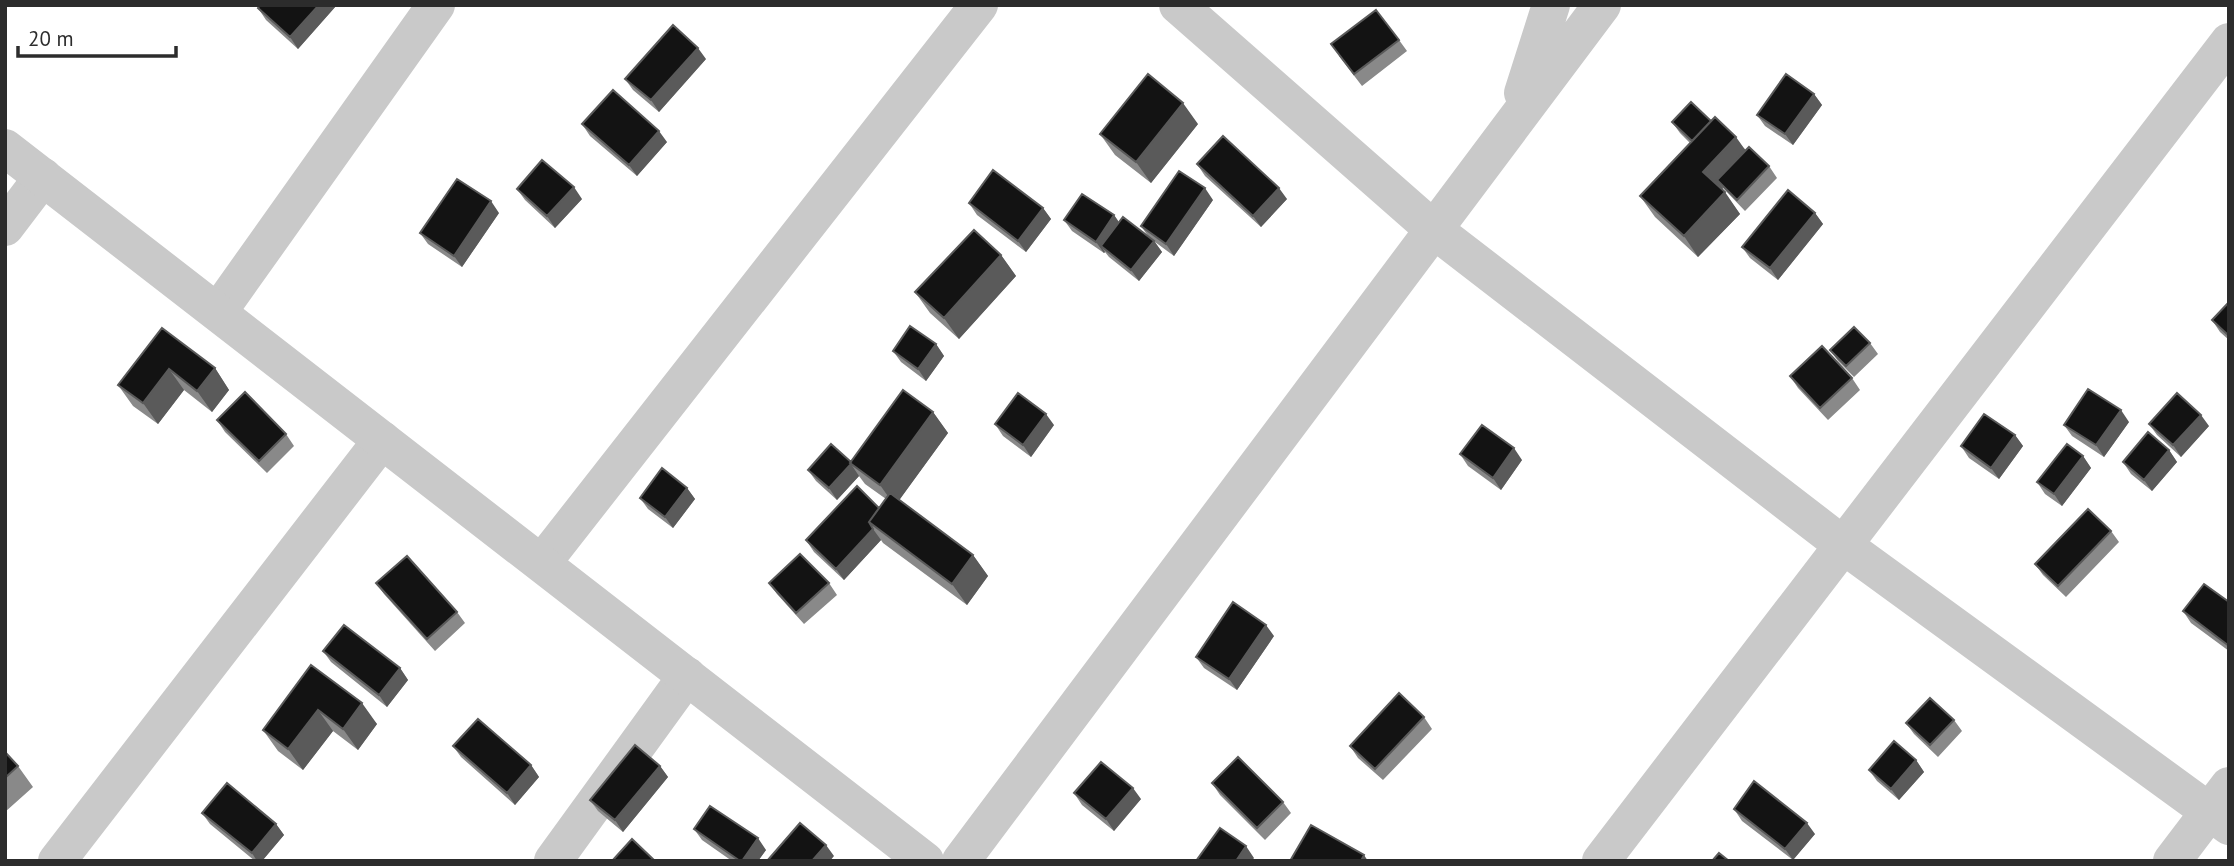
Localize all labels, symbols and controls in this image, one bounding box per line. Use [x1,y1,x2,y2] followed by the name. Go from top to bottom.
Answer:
[18,14,175,58] scale bar
[28,25,74,52] text: 20 m

